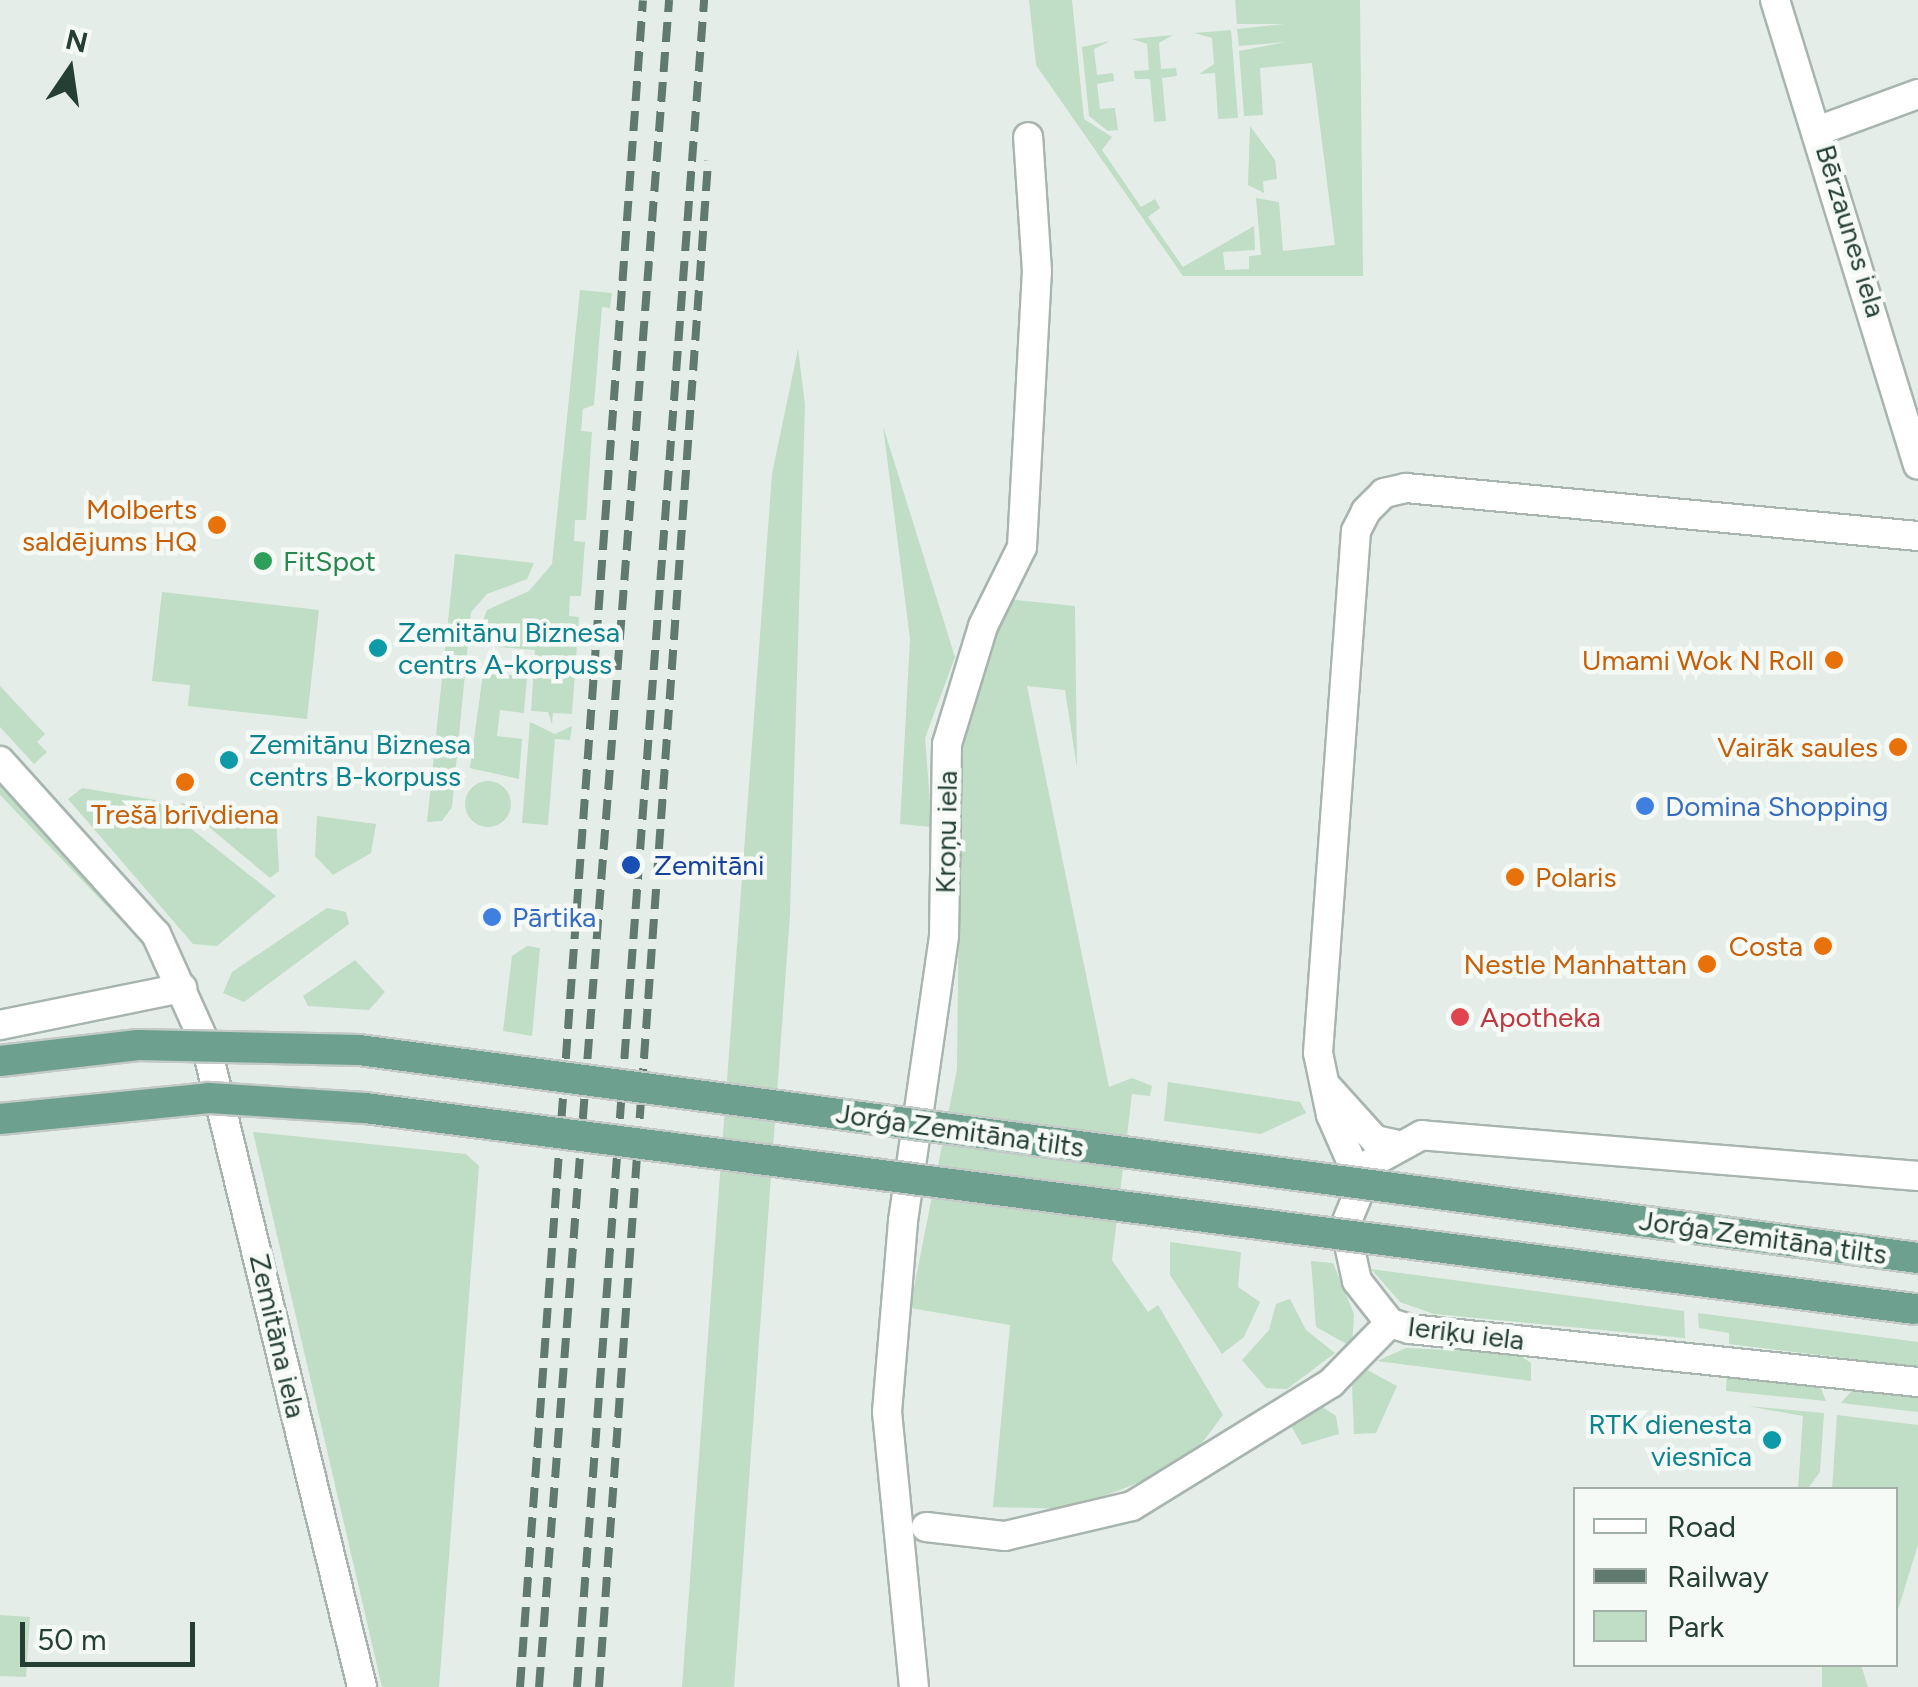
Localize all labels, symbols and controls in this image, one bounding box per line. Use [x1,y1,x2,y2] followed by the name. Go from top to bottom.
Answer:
[20,20,120,120] north arrow
[62,22,91,60] text: N
[1809,141,1893,321] street label: Bērzaunes iela
[22,492,197,558] place label: Molberts saldējums HQ
[206,514,228,536] marker: Molberts saldējums HQ
[283,544,376,578] place label: FitSpot
[252,550,274,572] marker: FitSpot
[398,615,620,681] place label: Zemitānu Biznesa centrs A-korpuss
[367,637,389,659] marker: Zemitānu Biznesa centrs A-korpuss
[1582,643,1814,677] place label: Umami Wok N Roll
[1823,649,1845,671] marker: Umami Wok N Roll
[249,727,471,793] place label: Zemitānu Biznesa centrs B-korpuss
[1717,730,1878,764] place label: Vairāk saules
[1887,736,1909,758] marker: Vairāk saules
[218,749,240,771] marker: Zemitānu Biznesa centrs B-korpuss
[928,770,964,894] street label: Kroņu iela
[174,771,196,793] marker: Trešā brīvdiena
[1665,789,1888,823] place label: Domina Shopping
[1634,795,1656,817] marker: Domina Shopping
[91,797,279,831] place label: Trešā brīvdiena
[654,848,764,882] place label: Zemitāni
[618,852,644,878] marker: Zemitāni
[1535,860,1617,894] place label: Polaris
[1504,866,1526,888] marker: Polaris
[512,900,596,934] place label: Pārtika
[481,906,503,928] marker: Pārtika
[1729,929,1803,963] place label: Costa
[1812,935,1834,957] marker: Costa
[1464,947,1687,981] place label: Nestle Manhattan
[1696,953,1718,975] marker: Nestle Manhattan
[1480,1000,1601,1034] place label: Apotheka
[1449,1006,1471,1028] marker: Apotheka
[834,1096,1086,1164] street label: Jorģa Zemitāna tilts
[1637,1203,1889,1271] street label: Jorģa Zemitāna tilts
[243,1251,313,1421] street label: Zemitāna iela
[1406,1309,1526,1357] street label: Ieriķu iela
[1588,1407,1752,1473] place label: RTK dienesta viesnīca
[1761,1429,1783,1451] marker: RTK dienesta viesnīca
[1573,1487,1898,1667] legend
[1667,1508,1736,1545] text: Road
[1667,1558,1769,1595] text: Railway
[25,1602,200,1664] scale bar
[1667,1608,1724,1645] text: Park
[37,1621,106,1658] text: 50 m

